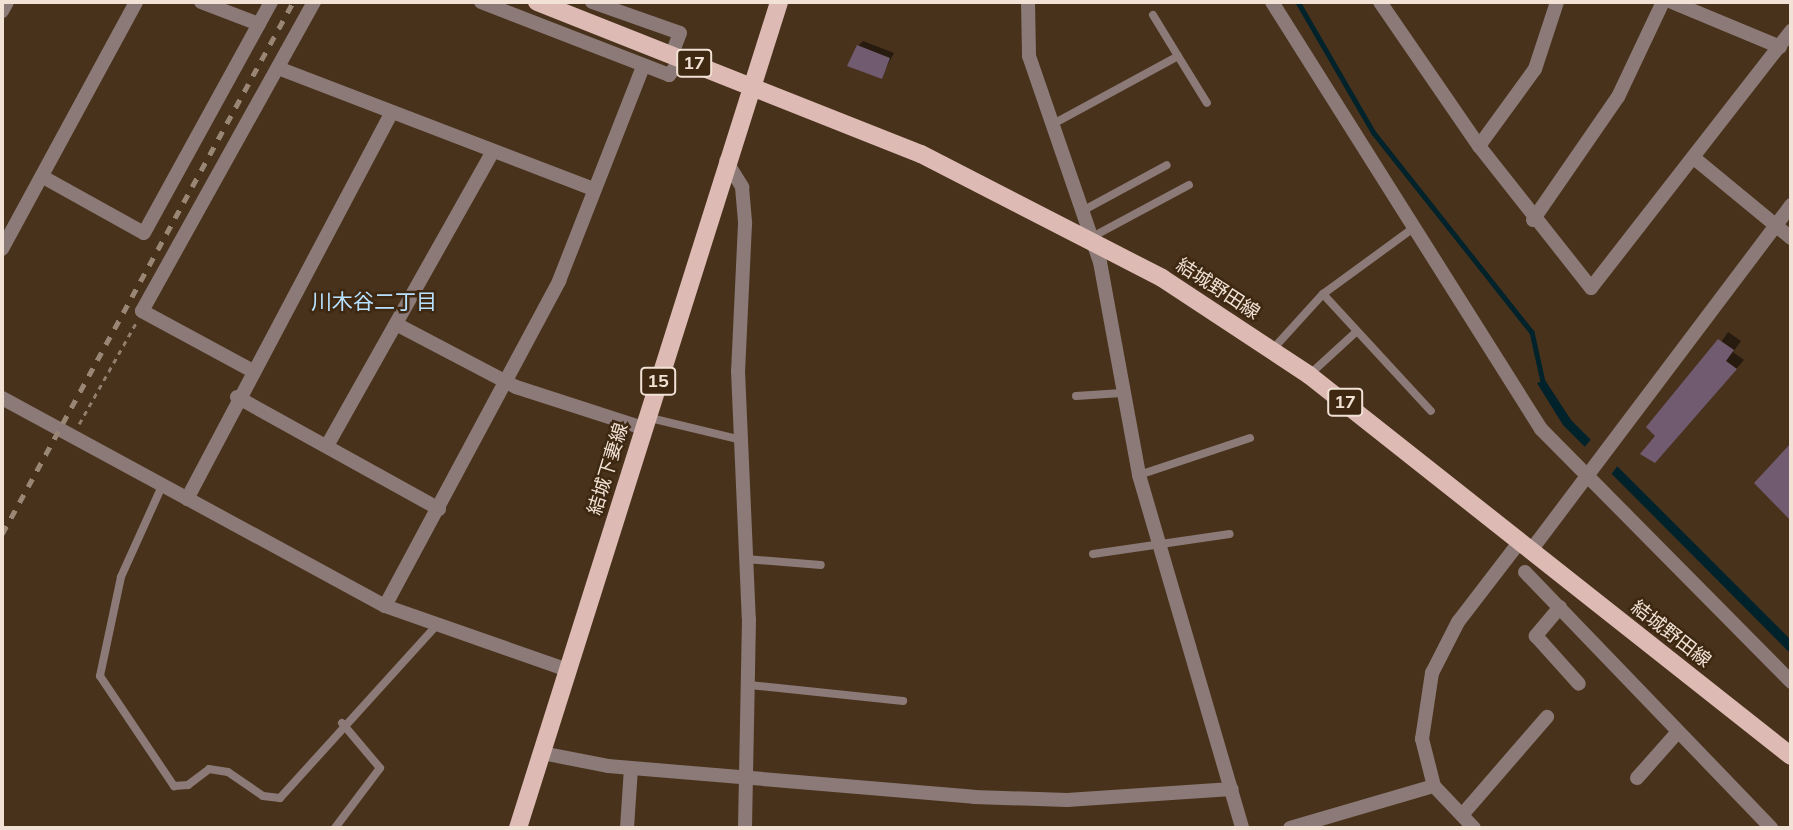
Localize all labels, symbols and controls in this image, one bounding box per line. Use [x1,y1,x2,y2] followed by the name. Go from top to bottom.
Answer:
[675,48,713,78] road number: 17
[1172,254,1264,324] street label: 結城野田線
[311,288,437,314] district label: 川木谷二丁目
[639,366,677,396] road number: 15
[1326,388,1364,416] road number: 17
[583,420,633,518] street label: 結城下妻線
[1627,596,1715,672] street label: 結城野田線

